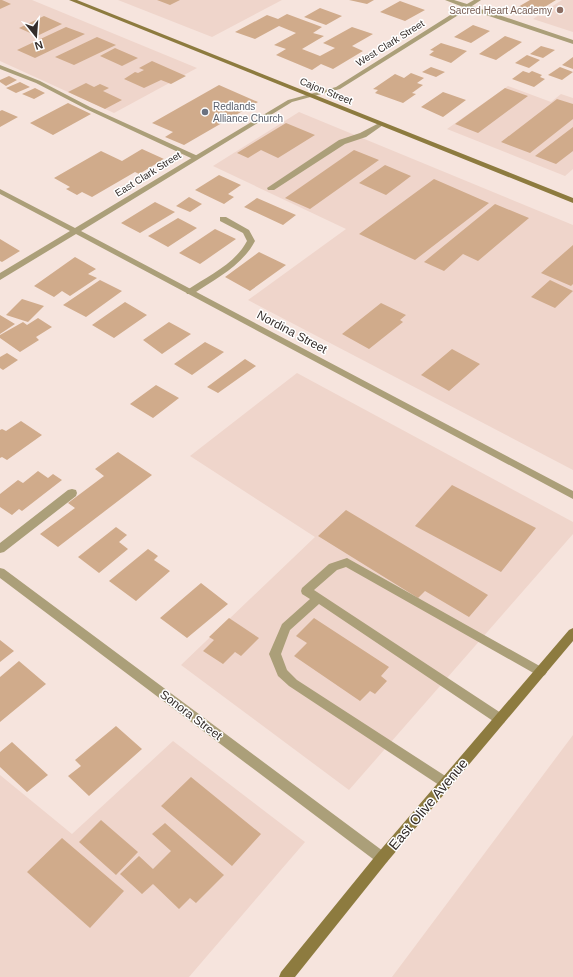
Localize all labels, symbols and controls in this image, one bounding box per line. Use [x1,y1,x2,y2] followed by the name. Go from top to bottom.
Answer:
[449,5,552,16] place label: Sacred Heart Academy
[555,5,565,15] marker: Sacred Heart Academy
[16,16,56,56] north arrow
[354,18,426,68] street label: West Clark Street
[33,39,44,52] text: N
[298,75,354,107] street label: Cajon Street
[213,101,283,124] place label: Redlands Alliance Church
[200,107,210,117] marker: Redlands Alliance Church
[113,149,183,199] street label: East Clark Street
[255,308,330,357] street label: Nordina Street
[157,687,225,743] street label: Sonora Street
[385,755,471,853] street label: East Olive Avenue

